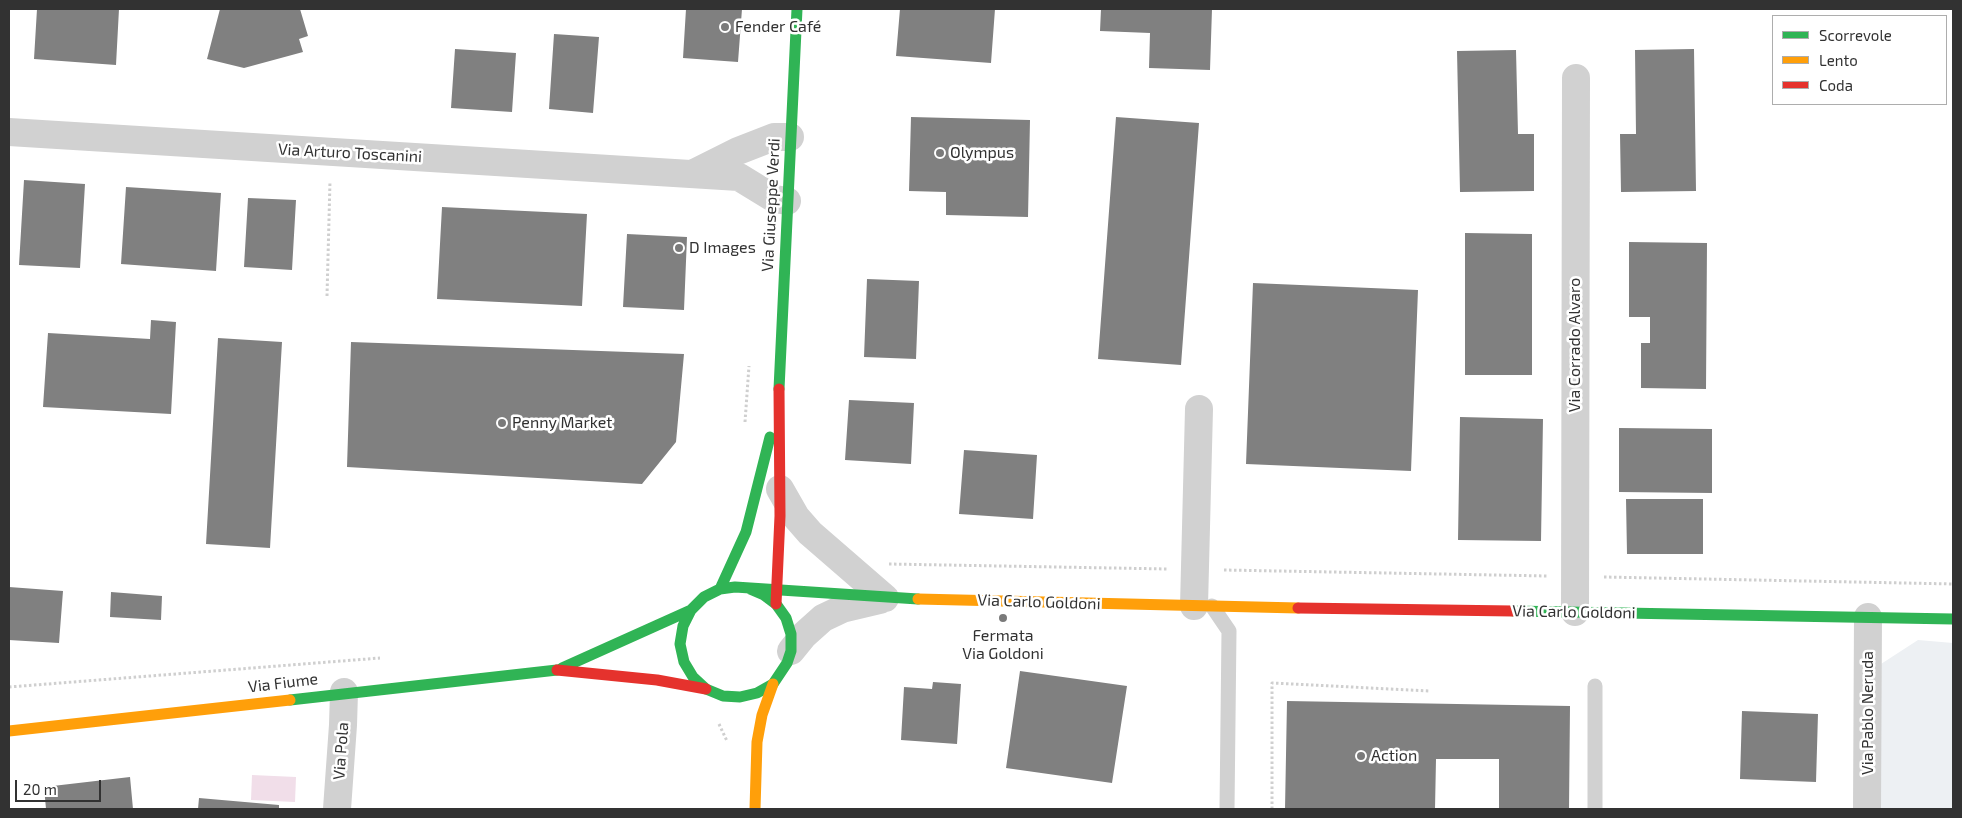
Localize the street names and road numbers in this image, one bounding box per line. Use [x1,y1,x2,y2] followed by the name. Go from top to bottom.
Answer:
[758,138,784,272] street label: Via Giuseppe Verdi
[277,140,423,166] street label: Via Arturo Toscanini
[1565,278,1585,412] street label: Via Corrado Alvaro
[977,590,1101,614] street label: Via Carlo Goldoni
[1512,601,1636,623] street label: Via Carlo Goldoni
[1858,651,1878,775] street label: Via Pablo Neruda
[247,669,319,697] street label: Via Fiume
[329,721,353,781] street label: Via Pola

